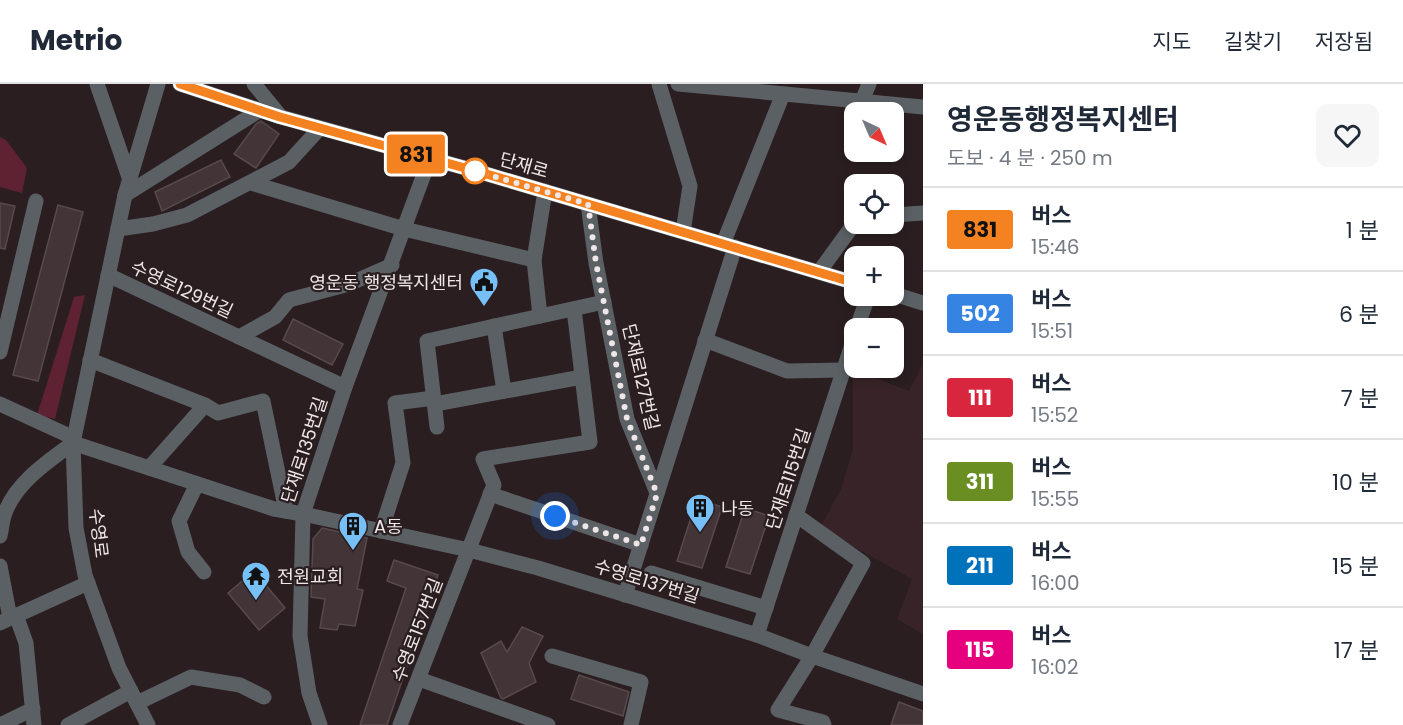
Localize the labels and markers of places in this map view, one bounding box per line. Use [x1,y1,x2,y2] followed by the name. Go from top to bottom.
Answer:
[462,158,488,184] unlabelled marker
[468,266,500,308] public building icon: 영운동 행정복지센터
[309,270,463,295] place label: 영운동 행정복지센터
[684,492,716,534] building icon: 나동
[721,496,754,521] place label: 나동
[337,510,369,552] building icon: A동
[374,514,403,539] place label: A동
[240,560,272,602] temple icon: 전원교회
[277,564,343,589] place label: 전원교회

